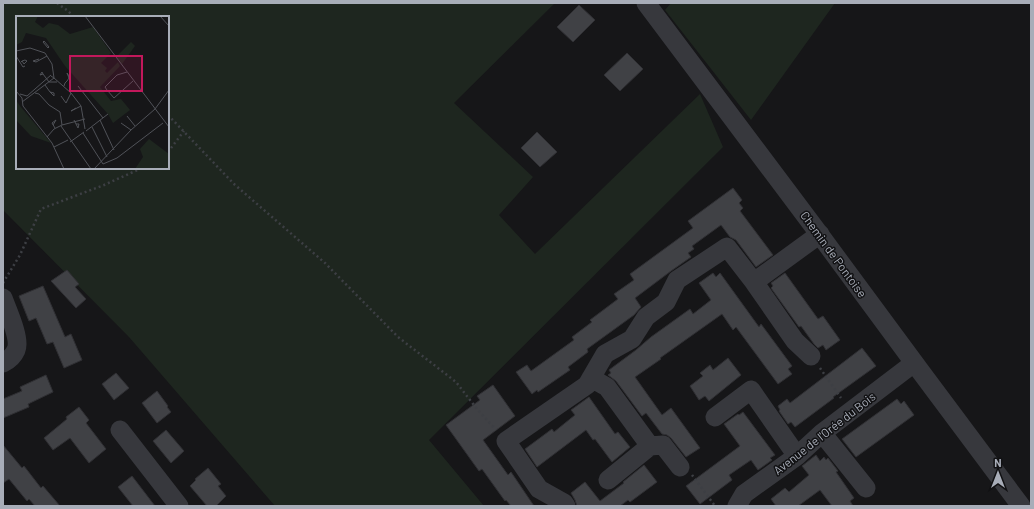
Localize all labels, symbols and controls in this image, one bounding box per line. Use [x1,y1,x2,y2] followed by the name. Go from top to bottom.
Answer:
[16,16,169,169] inset map
[798,208,870,300] street label: Chemin de Pontoise
[770,389,878,477] street label: Avenue de l'Orée du Bois
[978,453,1018,493] north arrow
[994,456,1002,469] text: N

